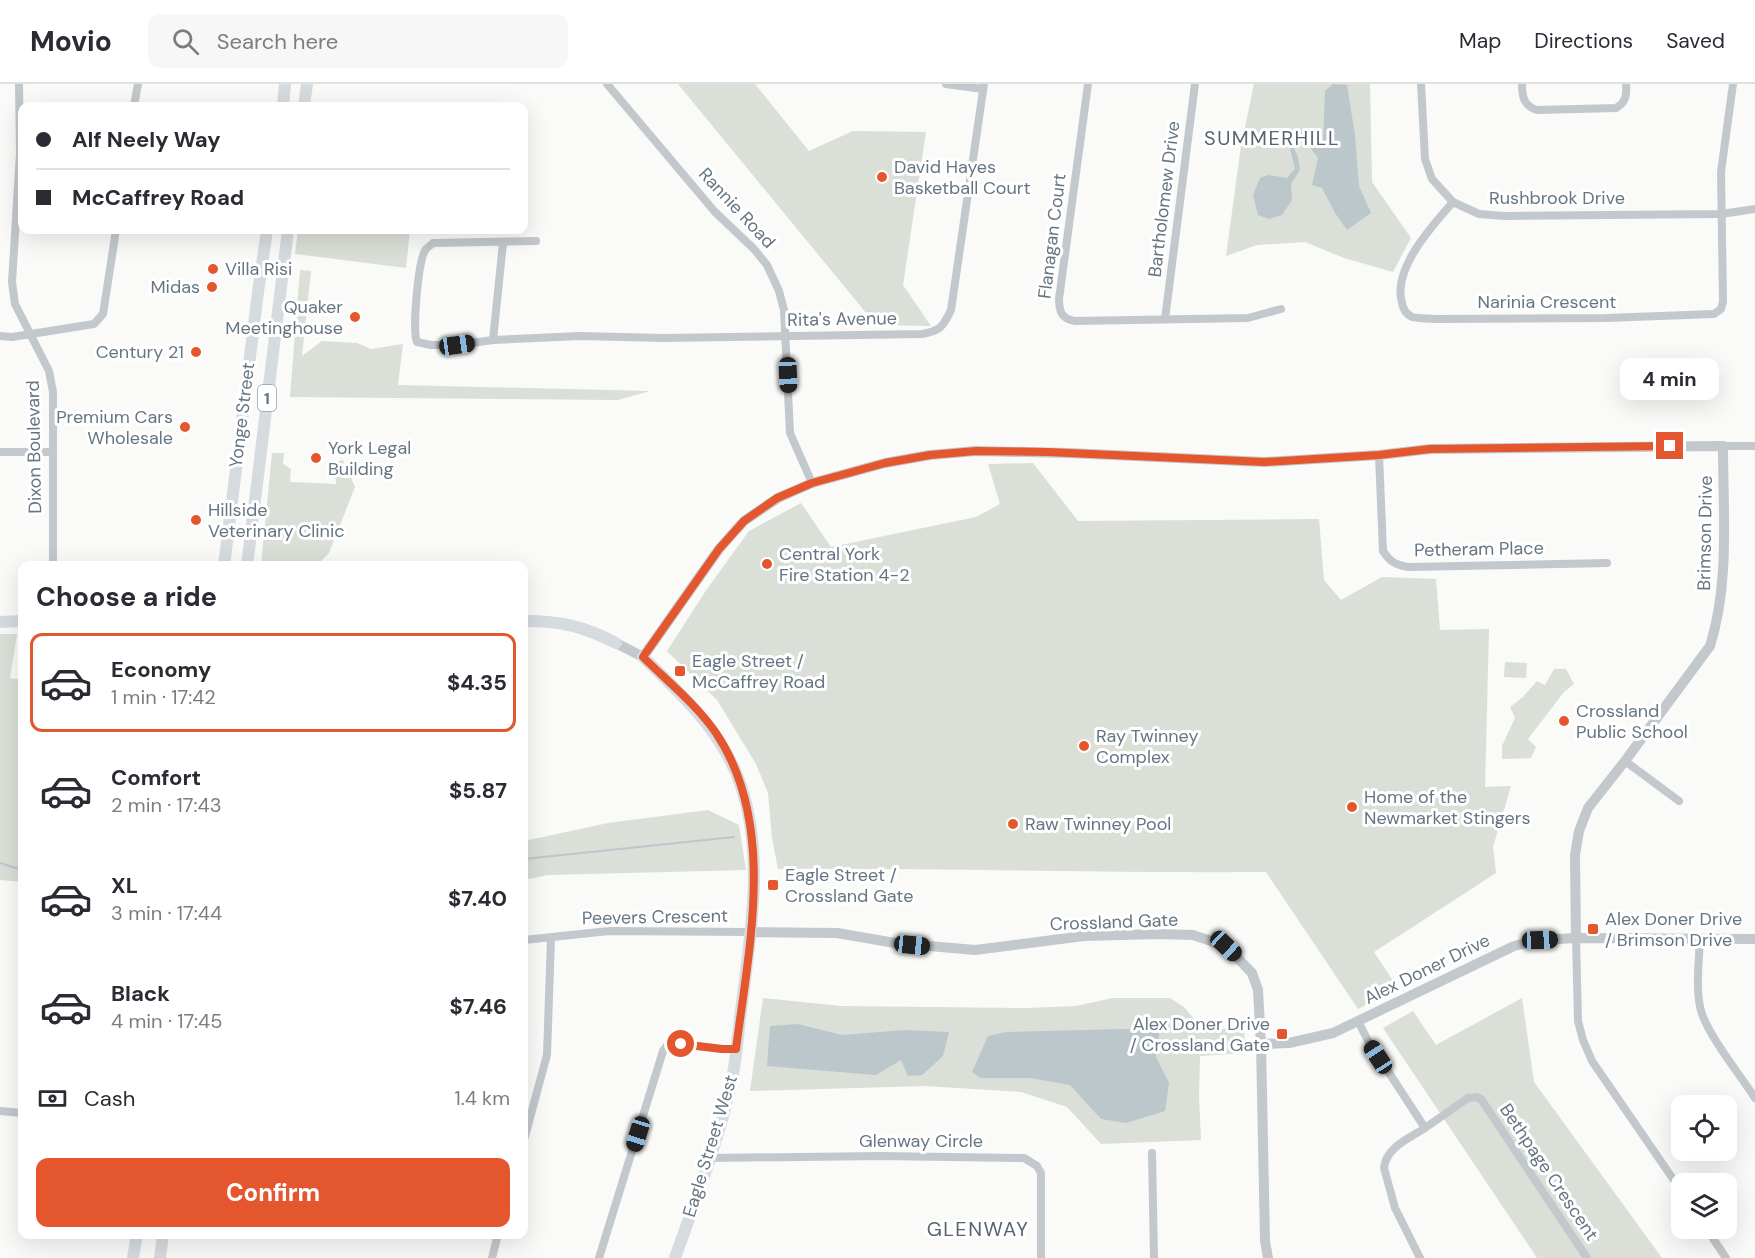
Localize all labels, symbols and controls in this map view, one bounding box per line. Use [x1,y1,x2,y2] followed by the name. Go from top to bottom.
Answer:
[148,14,568,68] search box
[30,23,112,60] text: Movio
[169,25,202,58] icon: search
[217,27,338,56] text: Search here
[1459,27,1501,55] text: Map
[1534,27,1633,55] text: Directions
[1666,27,1725,55] text: Saved
[1143,120,1185,278] street label: Bartholomew Drive
[72,125,221,154] text: Alf Neely Way
[1204,125,1340,151] district label: SUMMERHILL
[894,155,1031,200] place label: David Hayes Basketball Court
[693,162,781,254] street label: Rannie Road
[875,170,889,184] marker: David Hayes Basketball Court
[1032,172,1072,300] street label: Flanagan Court
[72,183,244,212] text: McCaffrey Road
[1489,186,1625,210] street label: Rushbrook Drive
[225,257,292,281] place label: Villa Risi
[206,262,220,276] marker: Villa Risi
[150,275,200,299] place label: Midas
[205,280,219,294] marker: Midas
[1478,290,1616,314] street label: Narinia Crescent
[225,295,343,340] place label: Quaker Meetinghouse
[787,306,897,332] street label: Rita's Avenue
[348,310,362,324] marker: Quaker Meetinghouse
[438,334,476,356] car
[96,340,184,364] place label: Century 21
[189,345,203,359] marker: Century 21
[778,357,798,393] car
[1620,359,1720,401] callout: 4 min
[224,361,260,469] street label: Yonge Street
[1642,366,1697,392] text: 4 min
[21,380,47,514] street label: Dixon Boulevard
[258,385,276,411] road number: 1
[56,405,173,450] place label: Premium Cars Wholesale
[178,420,192,434] marker: Premium Cars Wholesale
[1656,432,1683,459] route end
[328,436,411,481] place label: York Legal Building
[309,451,323,465] marker: York Legal Building
[1692,475,1718,591] street label: Brimson Drive
[208,498,345,543] place label: Hillside Veterinary Clinic
[189,513,203,527] marker: Hillside Veterinary Clinic
[1414,536,1544,562] street label: Petheram Place
[779,542,910,587] place label: Central York Fire Station 4-2
[760,557,774,571] marker: Central York Fire Station 4-2
[36,579,217,614] text: Choose a ride
[692,649,825,694] place label: Eagle Street / McCaffrey Road
[111,655,211,684] text: Economy
[39,656,93,710] icon: car
[673,664,687,678] marker: Eagle Street / McCaffrey Road
[447,668,507,697] text: $4.35
[111,684,216,710] text: 1 min · 17:42
[1576,699,1688,744] place label: Crossland Public School
[1557,714,1571,728] marker: Crossland Public School
[1096,724,1199,769] place label: Ray Twinney Complex
[1077,739,1091,753] marker: Ray Twinney Complex
[111,763,201,792] text: Comfort
[39,764,93,818] icon: car
[449,776,507,805] text: $5.87
[1364,785,1530,830] place label: Home of the Newmarket Stingers
[111,792,221,818] text: 2 min · 17:43
[1345,800,1359,814] marker: Home of the Newmarket Stingers
[1025,812,1171,836] place label: Raw Twinney Pool
[1006,817,1020,831] marker: Raw Twinney Pool
[785,863,913,908] place label: Eagle Street / Crossland Gate
[111,871,138,900] text: XL
[39,872,93,926] icon: car
[766,878,780,892] marker: Eagle Street / Crossland Gate
[448,884,507,913] text: $7.40
[111,900,222,926] text: 3 min · 17:44
[582,904,728,930] street label: Peevers Crescent
[1605,907,1742,952] place label: Alex Doner Drive / Brimson Drive
[1049,908,1179,936] street label: Crossland Gate
[1586,922,1600,936] marker: Alex Doner Drive / Brimson Drive
[1207,927,1245,965] car
[1360,928,1494,1010] street label: Alex Doner Drive
[1522,930,1558,950] car
[893,934,931,956] car
[111,979,170,1008] text: Black
[39,980,93,1034] icon: car
[449,992,507,1021] text: $7.46
[111,1008,222,1034] text: 4 min · 17:45
[1130,1012,1270,1057] place label: Alex Doner Drive / Crossland Gate
[1275,1027,1289,1041] marker: Alex Doner Drive / Crossland Gate
[667,1030,694,1057] route start
[1361,1037,1395,1077] car
[677,1072,743,1220] street label: Eagle Street West
[36,1082,69,1115] icon: cash
[84,1084,135,1113] text: Cash
[454,1085,510,1111] text: 1.4 km
[1671,1095,1737,1239] map controls
[1671,1095,1737,1161] button: locate
[1494,1099,1604,1245] street label: Bethpage Crescent
[624,1114,652,1154] car
[859,1129,983,1153] street label: Glenway Circle
[36,1158,510,1227] button: Confirm
[1671,1173,1737,1239] button: layers
[927,1216,1029,1242] district label: GLENWAY

